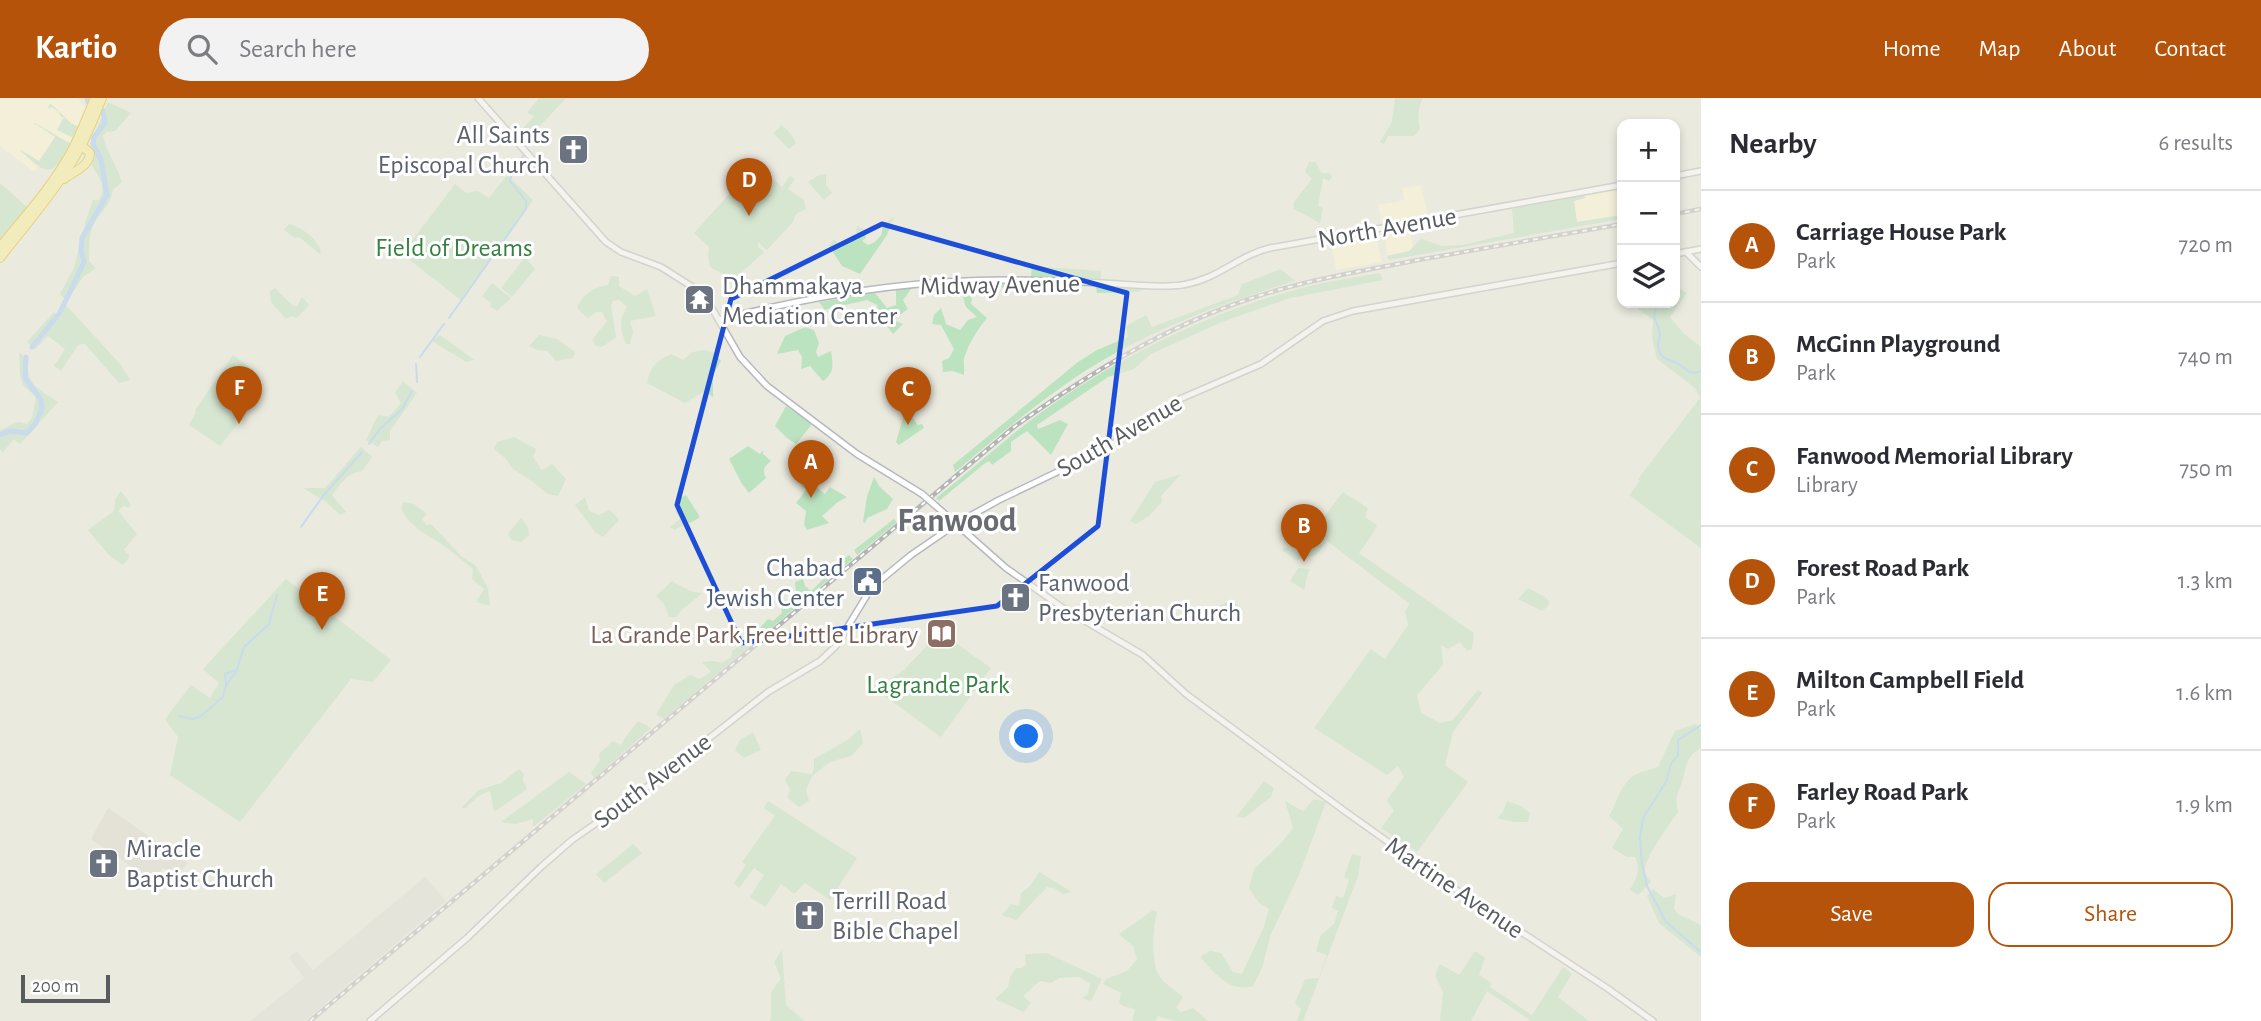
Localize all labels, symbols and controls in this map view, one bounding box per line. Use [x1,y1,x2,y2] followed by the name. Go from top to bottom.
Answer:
[159,18,649,81] search box
[183,30,221,68] icon: search
[35,32,117,65] text: Kartio
[239,36,357,62] text: Search here
[1883,37,1941,61] text: Home
[1979,37,2021,61] text: Map
[2059,37,2116,61] text: About
[2154,37,2226,61] text: Contact
[1617,119,1680,308] map controls
[1617,119,1680,182] button: +
[378,122,550,178] place label: All Saints Episcopal Church
[1729,129,1817,159] text: Nearby
[556,132,590,166] church icon: All Saints Episcopal Church
[2159,132,2233,155] text: 6 results
[726,158,772,216] pin: D
[1617,182,1680,245] button: −
[1316,203,1458,253] street label: North Avenue
[1796,219,2006,245] text: Carriage House Park
[1745,234,1759,257] text: A
[2179,234,2233,257] text: 720 m
[375,235,533,261] park label: Field of Dreams
[1617,245,1680,308] button: layers
[1796,250,1836,273] text: Park
[920,271,1080,299] street label: Midway Avenue
[722,273,898,329] place label: Dhammakaya Mediation Center
[682,283,716,317] temple icon: Dhammakaya Mediation Center
[1796,331,2000,357] text: McGinn Playground
[1745,346,1759,369] text: B
[2178,346,2233,369] text: 740 m
[1796,362,1836,385] text: Park
[216,366,262,424] pin: F
[885,367,931,425] pin: C
[1053,390,1186,482] street label: South Avenue
[788,440,834,498] pin: A
[1796,443,2073,469] text: Fanwood Memorial Library
[1746,458,1758,481] text: C
[2179,458,2233,481] text: 750 m
[1796,474,1858,497] text: Library
[1281,504,1327,562] pin: B
[897,505,1017,538] district label: Fanwood
[707,555,845,611] place label: Chabad Jewish Center
[1796,555,1969,581] text: Forest Road Park
[850,565,884,599] public building icon: Chabad Jewish Center
[1038,570,1241,626] place label: Fanwood Presbyterian Church
[1744,570,1760,593] text: D
[2178,570,2233,593] text: 1.3 km
[299,572,345,630] pin: E
[998,580,1032,614] church icon: Fanwood Presbyterian Church
[1796,586,1836,609] text: Park
[924,617,958,651] library icon: La Grande Park Free Little Library
[590,622,918,648] place label: La Grande Park Free Little Library
[1796,667,2024,693] text: Milton Campbell Field
[866,672,1010,698] park label: Lagrande Park
[1746,682,1758,705] text: E
[2176,682,2233,705] text: 1.6 km
[1796,698,1836,721] text: Park
[1009,719,1043,753] your location
[589,728,716,833] street label: South Avenue
[1796,779,1968,805] text: Farley Road Park
[1747,794,1757,817] text: F
[2176,794,2233,817] text: 1.9 km
[1796,810,1836,833] text: Park
[1381,832,1528,943] street label: Martine Avenue
[126,836,274,892] place label: Miracle Baptist Church
[86,846,120,880] church icon: Miracle Baptist Church
[1729,882,1974,947] button: Save
[1988,882,2233,947] button: Share
[832,888,959,944] place label: Terrill Road Bible Chapel
[792,898,826,932] church icon: Terrill Road Bible Chapel
[21,972,110,1004] scale bar
[32,977,79,996] text: 200 m

